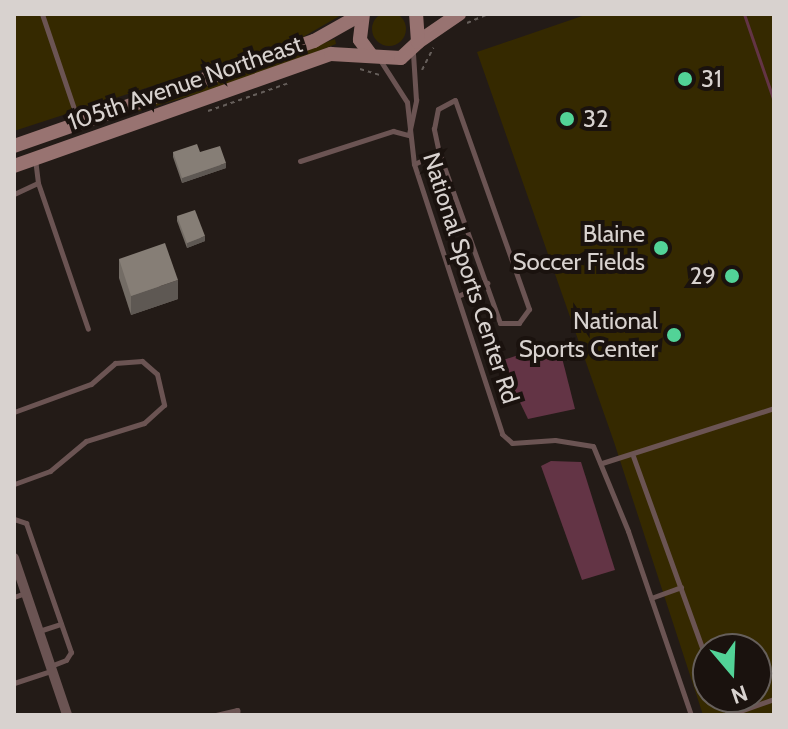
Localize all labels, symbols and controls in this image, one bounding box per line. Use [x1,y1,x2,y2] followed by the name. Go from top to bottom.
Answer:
[64,29,306,137] street label: 105th Avenue Northeast
[701,65,722,93] place label: 31
[676,70,694,88] marker: 31
[583,105,609,133] place label: 32
[558,110,576,128] marker: 32
[417,149,525,407] street label: National Sports Center Rd
[512,220,645,276] place label: Blaine Soccer Fields
[652,239,670,257] marker: Blaine Soccer Fields
[690,262,716,290] place label: 29
[723,267,741,285] marker: 29
[519,307,658,363] place label: National Sports Center
[665,326,683,344] marker: National Sports Center
[692,633,772,713] north arrow
[728,679,751,710] text: N

